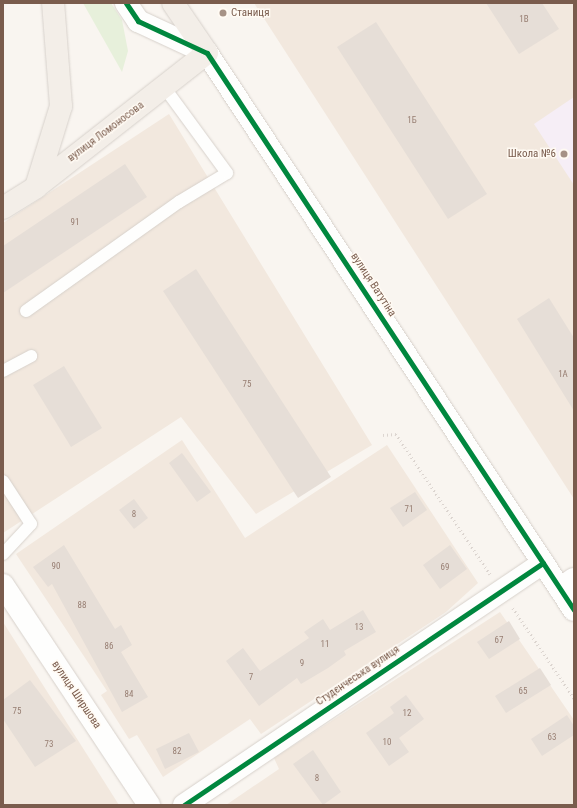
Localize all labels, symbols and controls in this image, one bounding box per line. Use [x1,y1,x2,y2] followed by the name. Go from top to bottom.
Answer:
[231,6,269,20] place label: Станиця
[218,8,228,18] marker: Станиця
[519,14,529,24] house number: 1В
[65,99,147,165] street label: вулиця Ломоносова
[407,115,417,125] house number: 1Б
[508,147,556,161] place label: Школа №6
[559,149,569,159] marker: Школа №6
[71,217,79,227] house number: 91
[348,251,398,319] street label: вулиця Ватутіна
[558,369,568,379] house number: 1А
[243,379,251,389] house number: 75
[405,504,413,514] house number: 71
[132,509,136,519] house number: 8
[52,561,60,571] house number: 90
[441,562,449,572] house number: 69
[78,600,86,610] house number: 88
[355,622,363,632] house number: 13
[495,635,503,645] house number: 67
[321,639,329,649] house number: 11
[105,641,113,651] house number: 86
[314,643,402,709] street label: Студєнчеська вулиця
[300,658,304,668] house number: 9
[49,659,103,731] street label: вулиця Ширшова
[249,672,253,682] house number: 7
[519,686,527,696] house number: 65
[125,689,133,699] house number: 84
[13,706,21,716] house number: 75
[403,708,411,718] house number: 12
[548,732,556,742] house number: 63
[383,737,391,747] house number: 10
[45,739,53,749] house number: 73
[173,746,181,756] house number: 82
[315,773,319,783] house number: 8

